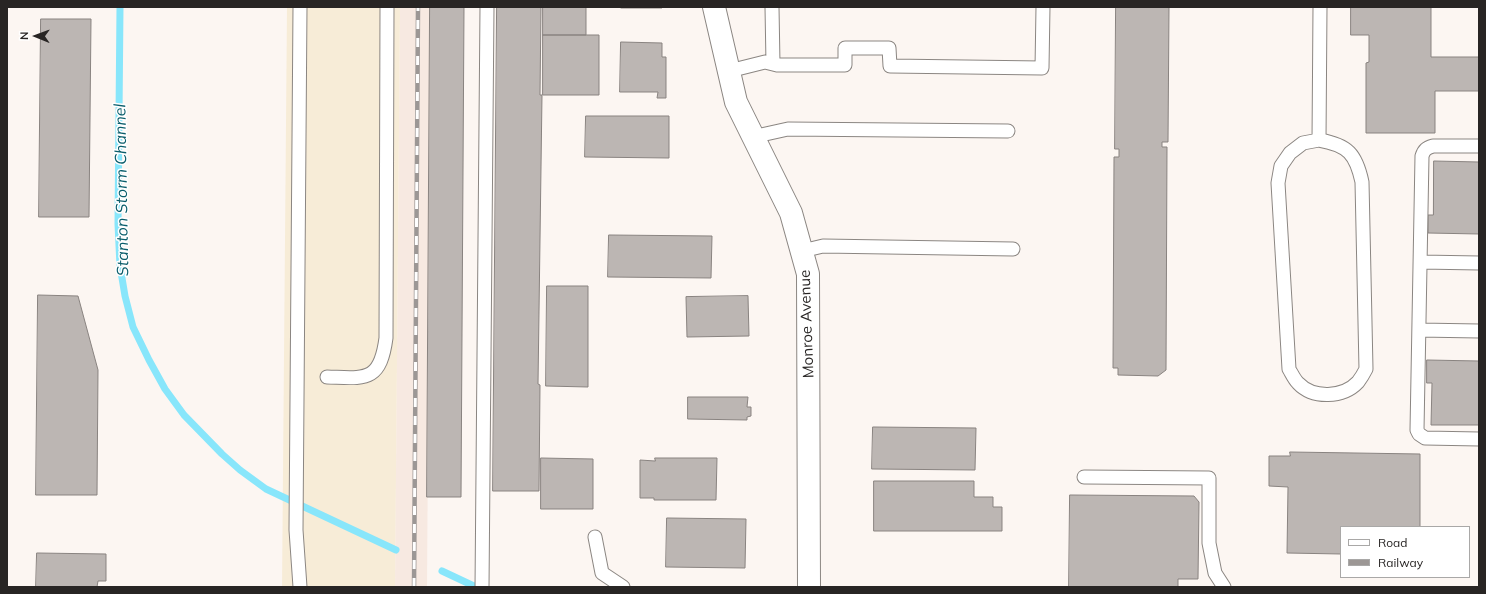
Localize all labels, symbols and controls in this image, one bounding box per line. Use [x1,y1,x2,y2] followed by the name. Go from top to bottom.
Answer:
[16,16,56,56] north arrow
[17,32,31,40] text: N
[111,104,133,276] water label: Stanton Storm Channel
[796,269,818,379] street label: Monroe Avenue
[1340,526,1470,578] legend
[1378,535,1407,550] text: Road
[1378,555,1423,570] text: Railway

